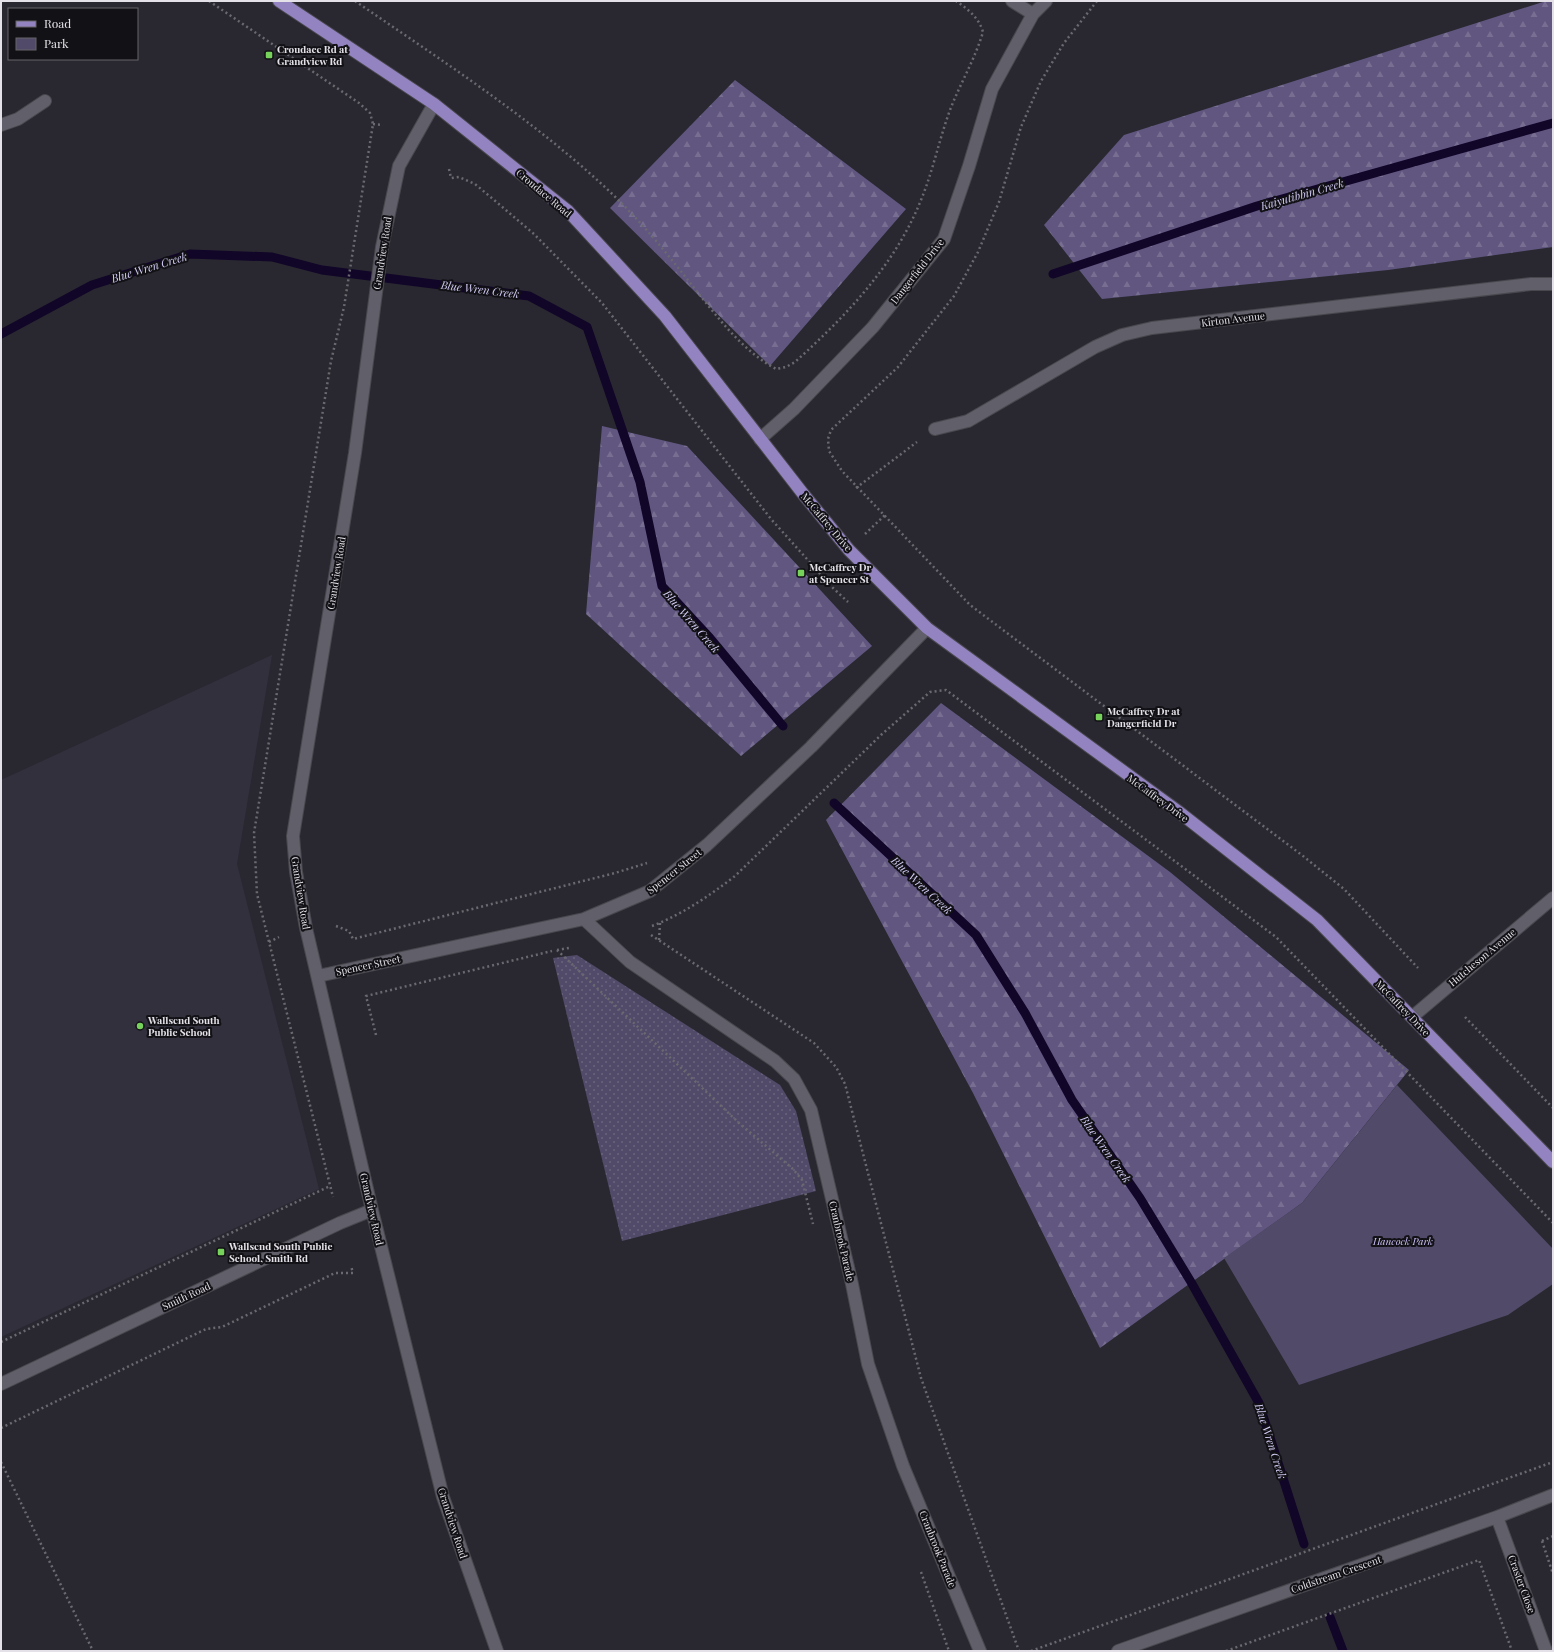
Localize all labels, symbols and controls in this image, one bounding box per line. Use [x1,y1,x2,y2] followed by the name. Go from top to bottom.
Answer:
[8,8,138,60] legend
[44,15,71,31] text: Road
[44,35,69,51] text: Park
[277,42,348,68] place label: Croudace Rd at Grandview Rd
[264,50,274,60] marker: Croudace Rd at Grandview Rd
[513,166,575,220] street label: Croudace Road
[1258,175,1346,213] water label: Kaiyutibbin Creek
[369,215,395,291] street label: Grandview Road
[887,235,947,307] street label: Dangerfield Drive
[108,248,189,286] water label: Blue Wren Creek
[439,277,520,301] water label: Blue Wren Creek
[1200,308,1266,330] street label: Kirton Avenue
[798,490,856,554] street label: McCaffrey Drive
[323,535,349,611] street label: Grandview Road
[809,560,872,586] place label: McCaffrey Dr at Spencer St
[796,568,806,578] marker: McCaffrey Dr at Spencer St
[660,586,724,656] water label: Blue Wren Creek
[1107,704,1181,730] place label: McCaffrey Dr at Dangerfield Dr
[1094,712,1104,722] marker: McCaffrey Dr at Dangerfield Dr
[1124,771,1192,825] street label: McCaffrey Drive
[644,845,705,897] street label: Spencer Street
[887,852,956,918] water label: Blue Wren Creek
[288,855,314,931] street label: Grandview Road
[1445,925,1519,989] street label: Hutcheson Avenue
[334,951,402,979] street label: Spencer Street
[1373,977,1433,1039] street label: McCaffrey Drive
[147,1013,220,1039] place label: Wallsend South Public School
[135,1021,145,1031] marker: Wallsend South Public School
[1077,1112,1135,1186] water label: Blue Wren Creek
[357,1171,387,1247] street label: Grandview Road
[826,1199,858,1283] street label: Cranbrook Parade
[1372,1234,1433,1248] park label: Hancock Park
[228,1239,332,1265] place label: Wallsend South Public School, Smith Rd
[216,1247,226,1257] marker: Wallsend South Public School, Smith Rd
[160,1279,213,1313] street label: Smith Road
[1251,1400,1290,1481] water label: Blue Wren Creek
[435,1486,471,1560] street label: Grandview Road
[916,1508,960,1590] street label: Cranbrook Parade
[1289,1552,1383,1596] street label: Coldstream Crescent
[1505,1553,1539,1615] street label: Craster Close

